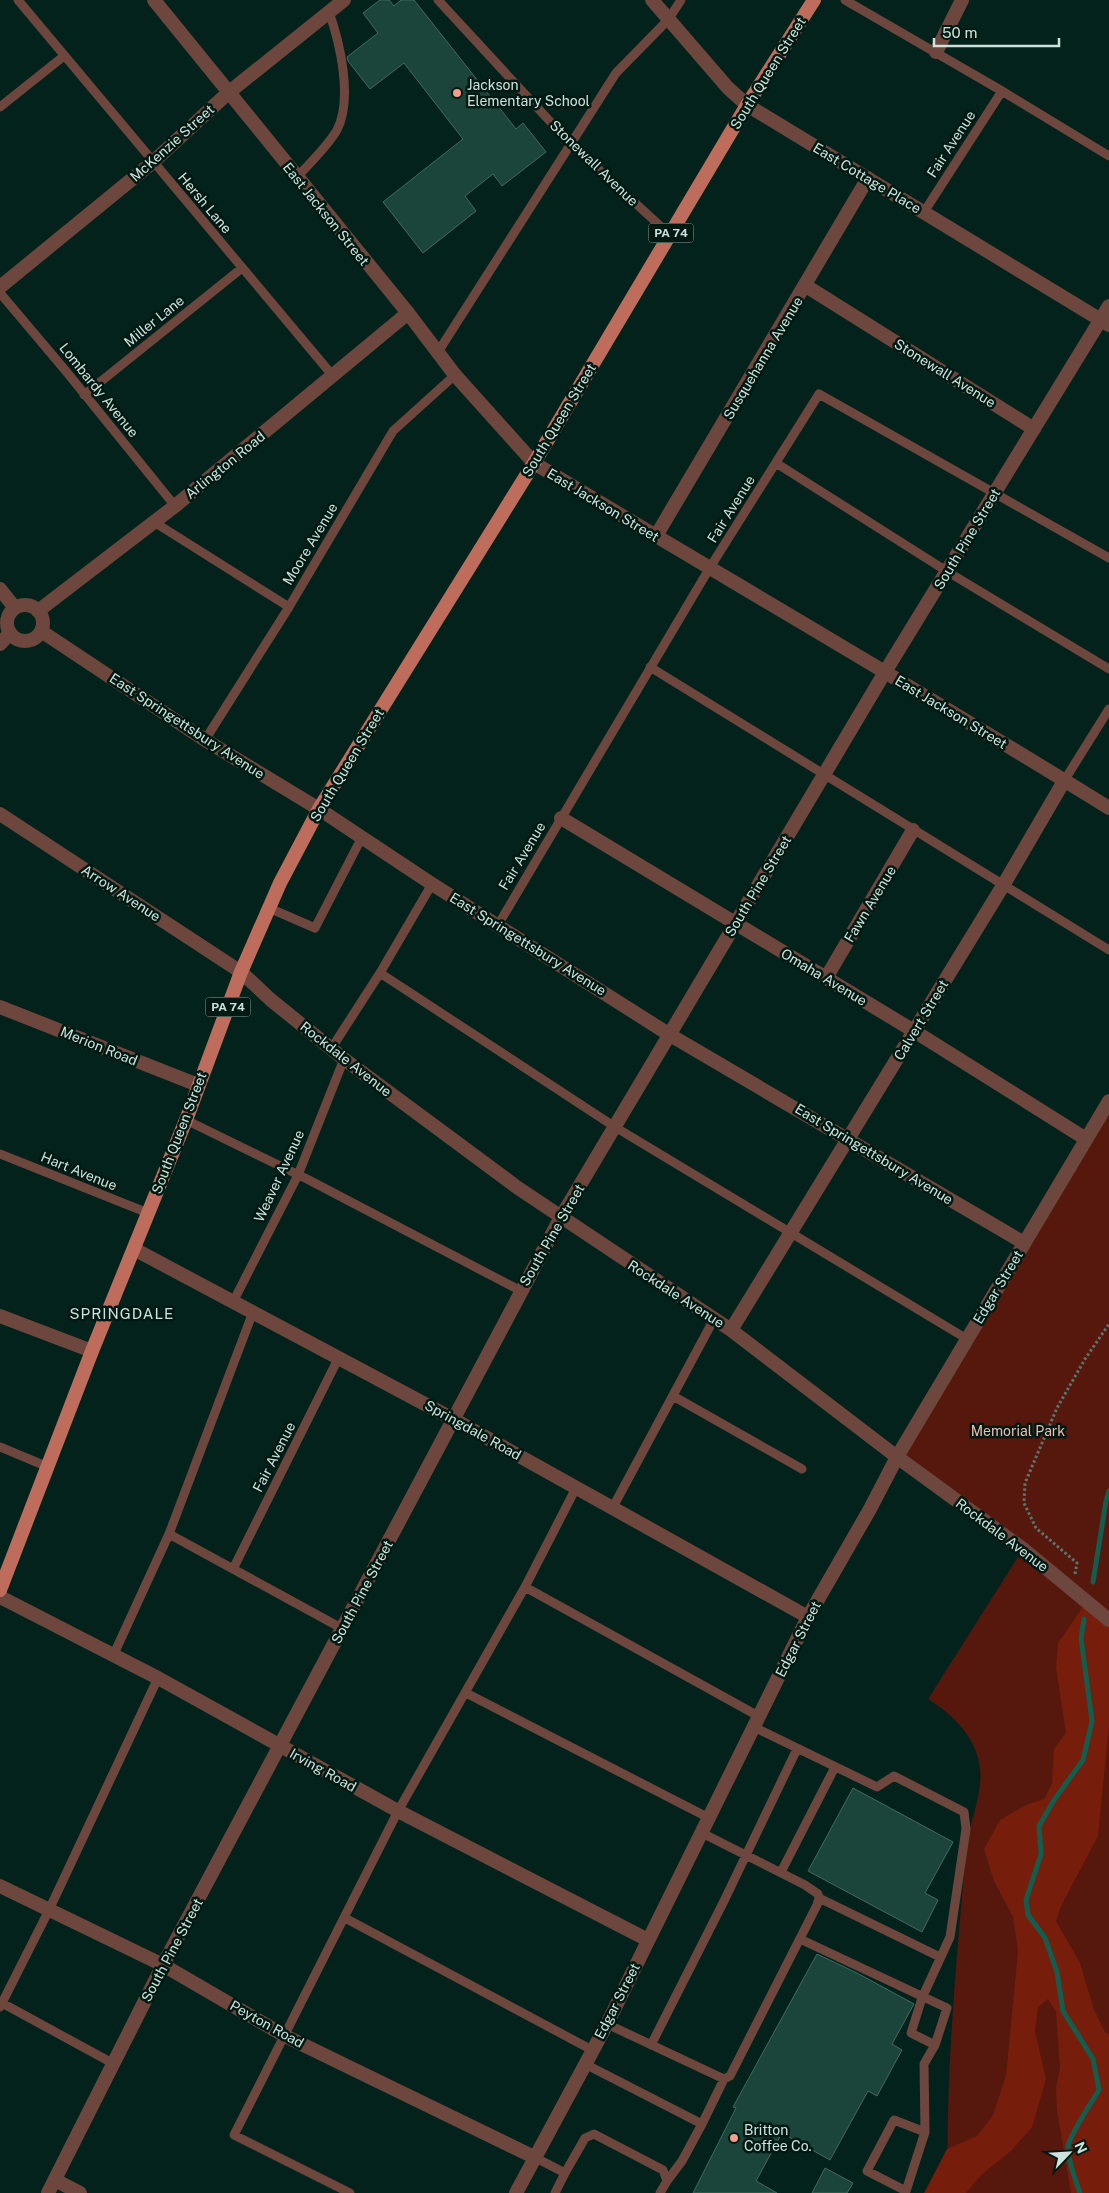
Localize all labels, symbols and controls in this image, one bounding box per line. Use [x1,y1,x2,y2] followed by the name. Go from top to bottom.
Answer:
[727,14,809,132] street label: South Queen Street
[934,15,1059,47] scale bar
[942,24,977,41] text: 50 m
[467,77,590,109] place label: Jackson Elementary School
[451,87,463,99] marker: Jackson Elementary School
[127,101,217,185] street label: McKenzie Street
[923,108,979,180] street label: Fair Avenue
[547,117,641,209] street label: Stonewall Avenue
[810,139,924,217] street label: East Cottage Place
[280,159,372,269] street label: East Jackson Street
[175,169,235,237] street label: Hersh Lane
[648,224,694,242] road number: PA 74
[121,292,187,350] street label: Miller Lane
[720,294,806,422] street label: Susquehanna Avenue
[891,335,999,411] street label: Stonewall Avenue
[56,340,142,440] street label: Lombardy Avenue
[519,361,599,479] street label: South Queen Street
[182,428,268,502] street label: Arlington Road
[544,465,662,545] street label: East Jackson Street
[704,472,758,546] street label: Fair Avenue
[931,486,1003,592] street label: South Pine Street
[279,500,341,588] street label: Moore Avenue
[107,670,267,782] street label: East Springettsbury Avenue
[892,672,1010,752] street label: East Jackson Street
[307,706,387,824] street label: South Queen Street
[495,819,549,893] street label: Fair Avenue
[722,833,794,939] street label: South Pine Street
[79,862,164,925] street label: Arrow Avenue
[841,863,899,945] street label: Fawn Avenue
[447,889,609,999] street label: East Springettsbury Avenue
[778,945,870,1009] street label: Omaha Avenue
[891,977,951,1063] street label: Calvert Street
[206,998,250,1016] road number: PA 74
[297,1018,395,1100] street label: Rockdale Avenue
[58,1023,140,1069] street label: Merion Road
[148,1070,210,1196] street label: South Queen Street
[792,1100,956,1208] street label: East Springettsbury Avenue
[251,1127,307,1225] street label: Weaver Avenue
[39,1148,119,1194] street label: Hart Avenue
[516,1181,588,1289] street label: South Pine Street
[970,1247,1026,1327] street label: Edgar Street
[625,1257,727,1331] street label: Rockdale Avenue
[70,1305,174,1322] district label: SPRINGDALE
[422,1397,524,1463] street label: Springdale Road
[250,1419,299,1495] street label: Fair Avenue
[971,1423,1065,1439] park label: Memorial Park
[953,1495,1051,1575] street label: Rockdale Avenue
[328,1537,396,1647] street label: South Pine Street
[772,1598,824,1680] street label: Edgar Street
[287,1745,359,1795] street label: Irving Road
[138,1895,206,2005] street label: South Pine Street
[591,1960,643,2042] street label: Edgar Street
[227,1997,307,2051] street label: Peyton Road
[744,2122,812,2154] place label: Britton Coffee Co.
[1044,2128,1094,2178] north arrow
[728,2132,740,2144] marker: Britton Coffee Co.
[1071,2139,1090,2156] text: N

